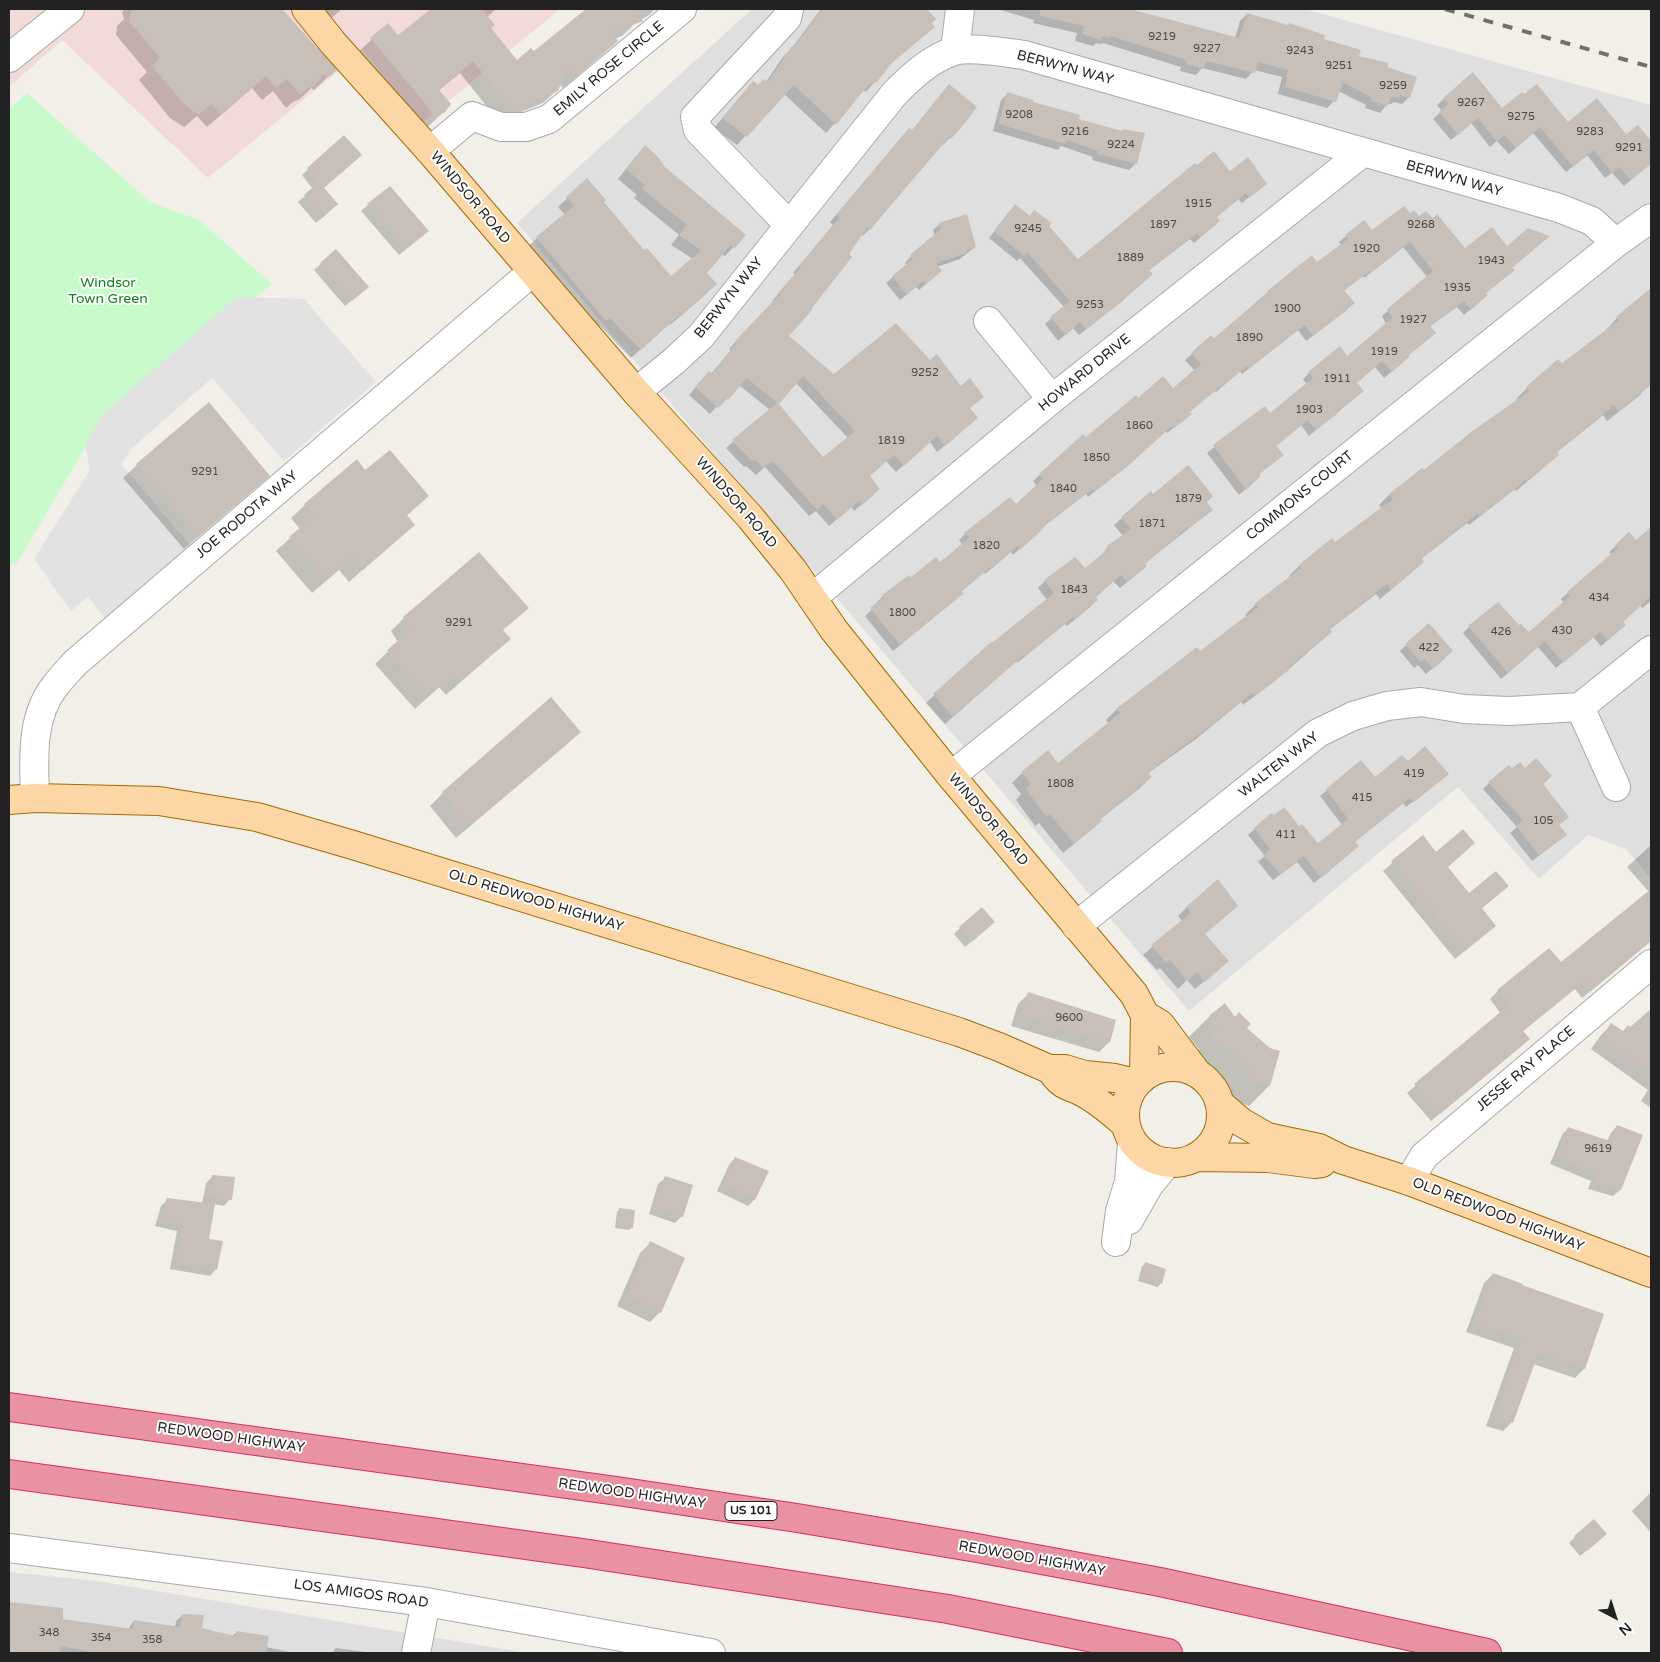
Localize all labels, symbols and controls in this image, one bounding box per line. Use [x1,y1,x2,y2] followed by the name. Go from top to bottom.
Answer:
[550,18,668,120] street label: EMILY ROSE CIRCLE
[1148,30,1176,44] house number: 9219
[1193,42,1221,56] house number: 9227
[1286,44,1314,58] house number: 9243
[1015,47,1115,89] street label: BERWYN WAY
[1325,59,1353,73] house number: 9251
[1379,79,1407,93] house number: 9259
[1457,96,1485,110] house number: 9267
[1005,108,1033,122] house number: 9208
[1507,110,1535,124] house number: 9275
[1061,125,1089,139] house number: 9216
[1576,125,1604,139] house number: 9283
[1107,138,1135,152] house number: 9224
[1615,141,1643,155] house number: 9291
[426,148,514,248] street label: WINDSOR ROAD
[1404,157,1504,201] street label: BERWYN WAY
[1184,197,1212,211] house number: 1915
[1149,218,1177,232] house number: 1897
[1407,218,1435,232] house number: 9268
[1014,222,1042,236] house number: 9245
[1352,242,1380,256] house number: 1920
[1116,251,1144,265] house number: 1889
[691,254,767,342] street label: BERWYN WAY
[1477,254,1505,268] house number: 1943
[68,275,148,308] park label: Windsor Town Green
[1443,281,1471,295] house number: 1935
[1076,298,1104,312] house number: 9253
[1273,302,1301,316] house number: 1900
[1399,313,1427,327] house number: 1927
[1036,331,1134,415] street label: HOWARD DRIVE
[1235,331,1263,345] house number: 1890
[1370,345,1398,359] house number: 1919
[911,366,939,380] house number: 9252
[1323,372,1351,386] house number: 1911
[1295,403,1323,417] house number: 1903
[1125,419,1153,433] house number: 1860
[877,434,905,448] house number: 1819
[1243,448,1357,544] street label: COMMONS COURT
[1082,451,1110,465] house number: 1850
[692,454,780,552] street label: WINDSOR ROAD
[191,465,219,479] house number: 9291
[193,468,301,562] street label: JOE RODOTA WAY
[1049,482,1077,496] house number: 1840
[1174,492,1202,506] house number: 1879
[1138,517,1166,531] house number: 1871
[972,539,1000,553] house number: 1820
[1060,583,1088,597] house number: 1843
[1589,591,1609,605] house number: 434
[888,606,916,620] house number: 1800
[445,616,473,630] house number: 9291
[1552,624,1572,638] house number: 430
[1491,625,1511,639] house number: 426
[1419,641,1439,655] house number: 422
[1236,729,1322,801] street label: WALTEN WAY
[1404,767,1424,781] house number: 419
[944,770,1032,870] street label: WINDSOR ROAD
[1046,777,1074,791] house number: 1808
[1352,791,1372,805] house number: 415
[1533,814,1553,828] house number: 105
[1276,828,1296,842] house number: 411
[446,866,626,936] street label: OLD REDWOOD HIGHWAY
[1055,1011,1083,1025] house number: 9600
[1473,1023,1579,1115] street label: JESSE RAY PLACE
[1584,1142,1612,1156] house number: 9619
[1410,1174,1586,1256] street label: OLD REDWOOD HIGHWAY
[156,1419,306,1457] street label: REDWOOD HIGHWAY
[557,1475,707,1513] street label: REDWOOD HIGHWAY
[725,1502,777,1520] road number: US 101
[957,1538,1107,1580] street label: REDWOOD HIGHWAY
[293,1576,429,1612] street label: LOS AMIGOS ROAD
[1590,1592,1640,1642] north arrow
[1615,1619,1635,1639] text: N
[39,1626,59,1640] house number: 348
[91,1631,111,1645] house number: 354
[142,1633,162,1647] house number: 358

